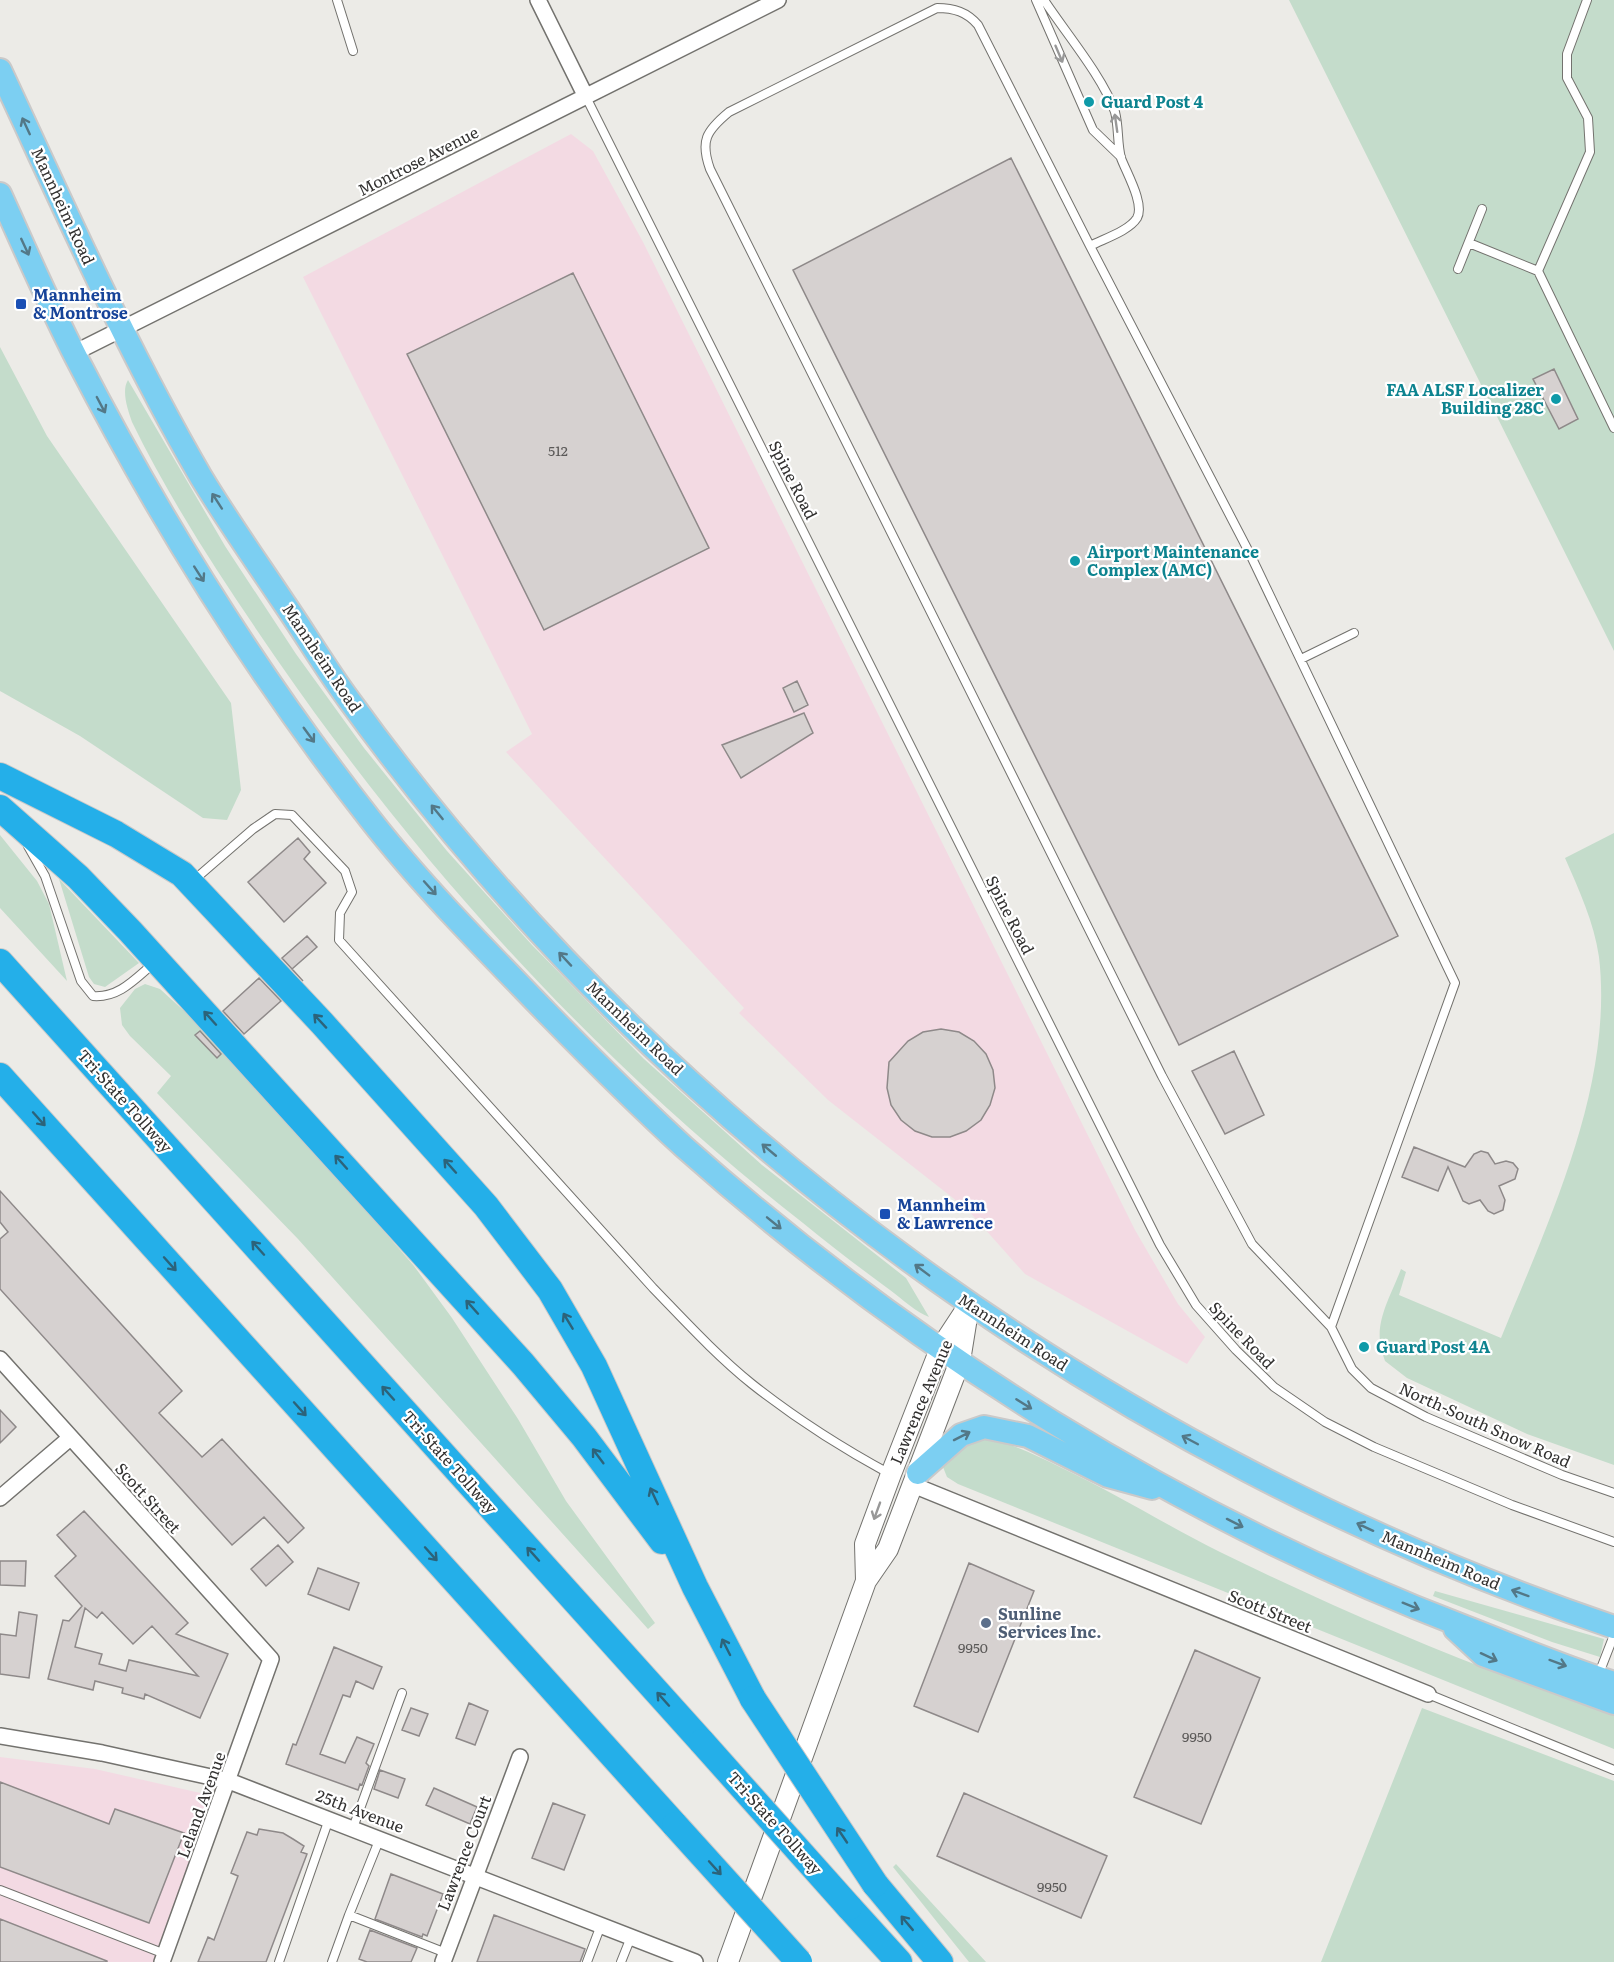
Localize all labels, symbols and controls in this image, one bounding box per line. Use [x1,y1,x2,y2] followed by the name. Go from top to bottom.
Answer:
[1054,44,1065,62] one-way arrow
[1101,89,1204,113] place label: Guard Post 4
[1082,95,1096,109] marker: Guard Post 4
[1111,114,1122,134] one-way arrow
[20,117,31,135] one-way arrow
[353,119,482,201] street label: Montrose Avenue
[26,143,102,268] street label: Mannheim Road
[19,238,31,256] one-way arrow
[33,282,128,324] place label: Mannheim & Montrose
[14,297,28,311] marker: Mannheim & Montrose
[1386,377,1544,419] place label: FAA ALSF Localizer Building 28C
[1549,392,1563,406] marker: FAA ALSF Localizer Building 28C
[95,396,107,413] one-way arrow
[764,436,824,523] street label: Spine Road
[548,440,568,460] house number: 512
[211,493,223,510] one-way arrow
[1087,539,1259,581] place label: Airport Maintenance Complex (AMC)
[1068,554,1082,568] marker: Airport Maintenance Complex (AMC)
[193,565,205,582] one-way arrow
[277,598,368,717] street label: Mannheim Road
[303,727,315,743] one-way arrow
[430,805,444,820] one-way arrow
[981,871,1041,958] street label: Spine Road
[423,880,437,895] one-way arrow
[558,952,572,967] one-way arrow
[582,975,690,1080] street label: Mannheim Road
[203,1011,217,1026] one-way arrow
[313,1014,327,1029] one-way arrow
[73,1043,179,1158] street label: Tri-State Tollway
[32,1112,46,1127] one-way arrow
[762,1143,777,1157] one-way arrow
[334,1155,348,1170] one-way arrow
[443,1159,457,1174] one-way arrow
[897,1192,993,1234] place label: Mannheim & Lawrence
[878,1207,892,1221] marker: Mannheim & Lawrence
[766,1216,782,1229] one-way arrow
[251,1241,265,1256] one-way arrow
[163,1256,177,1271] one-way arrow
[915,1264,931,1276] one-way arrow
[954,1287,1073,1376] street label: Mannheim Road
[1204,1295,1281,1374] street label: Spine Road
[465,1300,479,1315] one-way arrow
[561,1313,573,1330] one-way arrow
[1376,1334,1490,1358] place label: Guard Post 4A
[883,1335,957,1468] street label: Lawrence Avenue
[1357,1340,1371,1354] marker: Guard Post 4A
[1396,1375,1575,1473] street label: North-South Snow Road
[381,1386,395,1401] one-way arrow
[1015,1398,1032,1410] one-way arrow
[293,1401,307,1416] one-way arrow
[398,1404,504,1519] street label: Tri-State Tollway
[953,1430,971,1442] one-way arrow
[1182,1434,1200,1445] one-way arrow
[592,1448,605,1464] one-way arrow
[110,1456,188,1539] street label: Scott Street
[647,1487,659,1505] one-way arrow
[871,1501,882,1520] one-way arrow
[1225,1518,1243,1529] one-way arrow
[1356,1521,1374,1533] one-way arrow
[1378,1523,1505,1595] street label: Mannheim Road
[424,1546,438,1561] one-way arrow
[526,1547,540,1562] one-way arrow
[1225,1582,1316,1638] street label: Scott Street
[1511,1586,1529,1597] one-way arrow
[998,1601,1102,1643] place label: Sunline Services Inc.
[1402,1601,1420,1612] one-way arrow
[979,1616,993,1630] marker: Sunline Services Inc.
[958,1637,988,1657] house number: 9950
[720,1639,732,1656] one-way arrow
[1480,1651,1498,1663] one-way arrow
[1548,1658,1567,1669] one-way arrow
[656,1692,670,1707] one-way arrow
[1182,1726,1212,1746] house number: 9950
[170,1748,230,1861] street label: Leland Avenue
[723,1765,829,1880] street label: Tri-State Tollway
[313,1782,408,1838] street label: 25th Avenue
[430,1791,496,1914] street label: Lawrence Court
[836,1828,848,1844] one-way arrow
[708,1861,722,1876] one-way arrow
[1037,1876,1067,1896] house number: 9950
[901,1915,914,1931] one-way arrow

